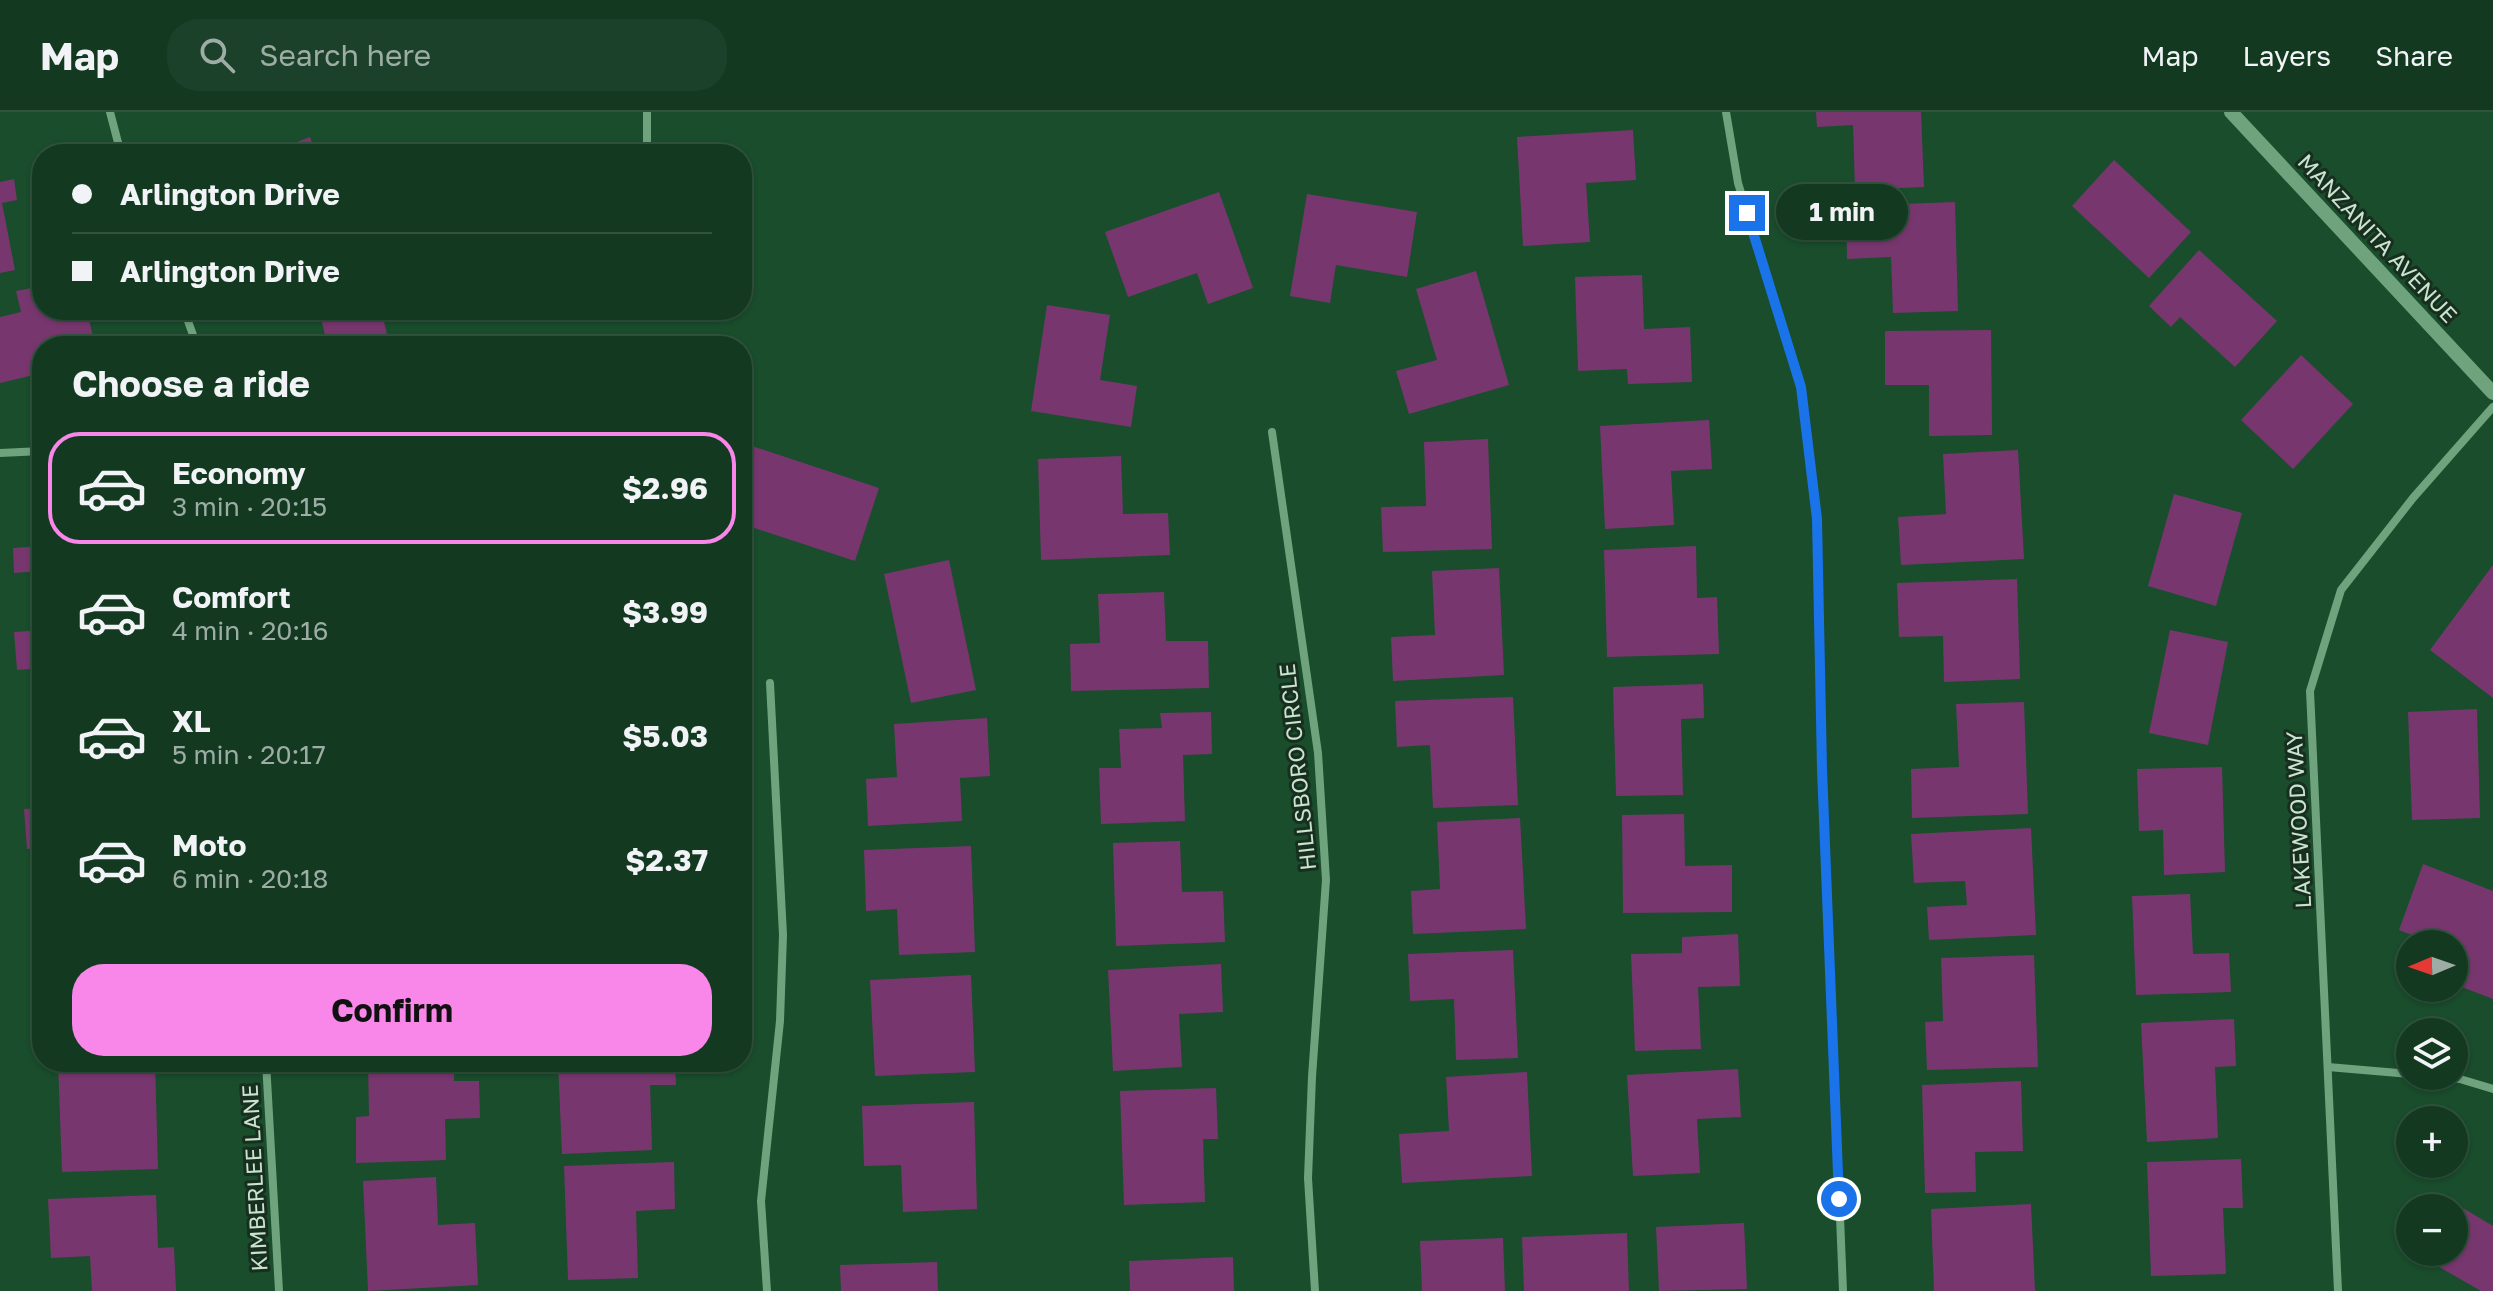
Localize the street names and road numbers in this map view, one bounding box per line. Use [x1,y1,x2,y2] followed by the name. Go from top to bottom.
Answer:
[2293,148,2463,328] street label: MANZANITA AVENUE
[1273,662,1321,872] street label: HILLSBORO CIRCLE
[2280,731,2316,909] street label: LAKEWOOD WAY
[236,1084,272,1272] street label: KIMBERLEE LANE

